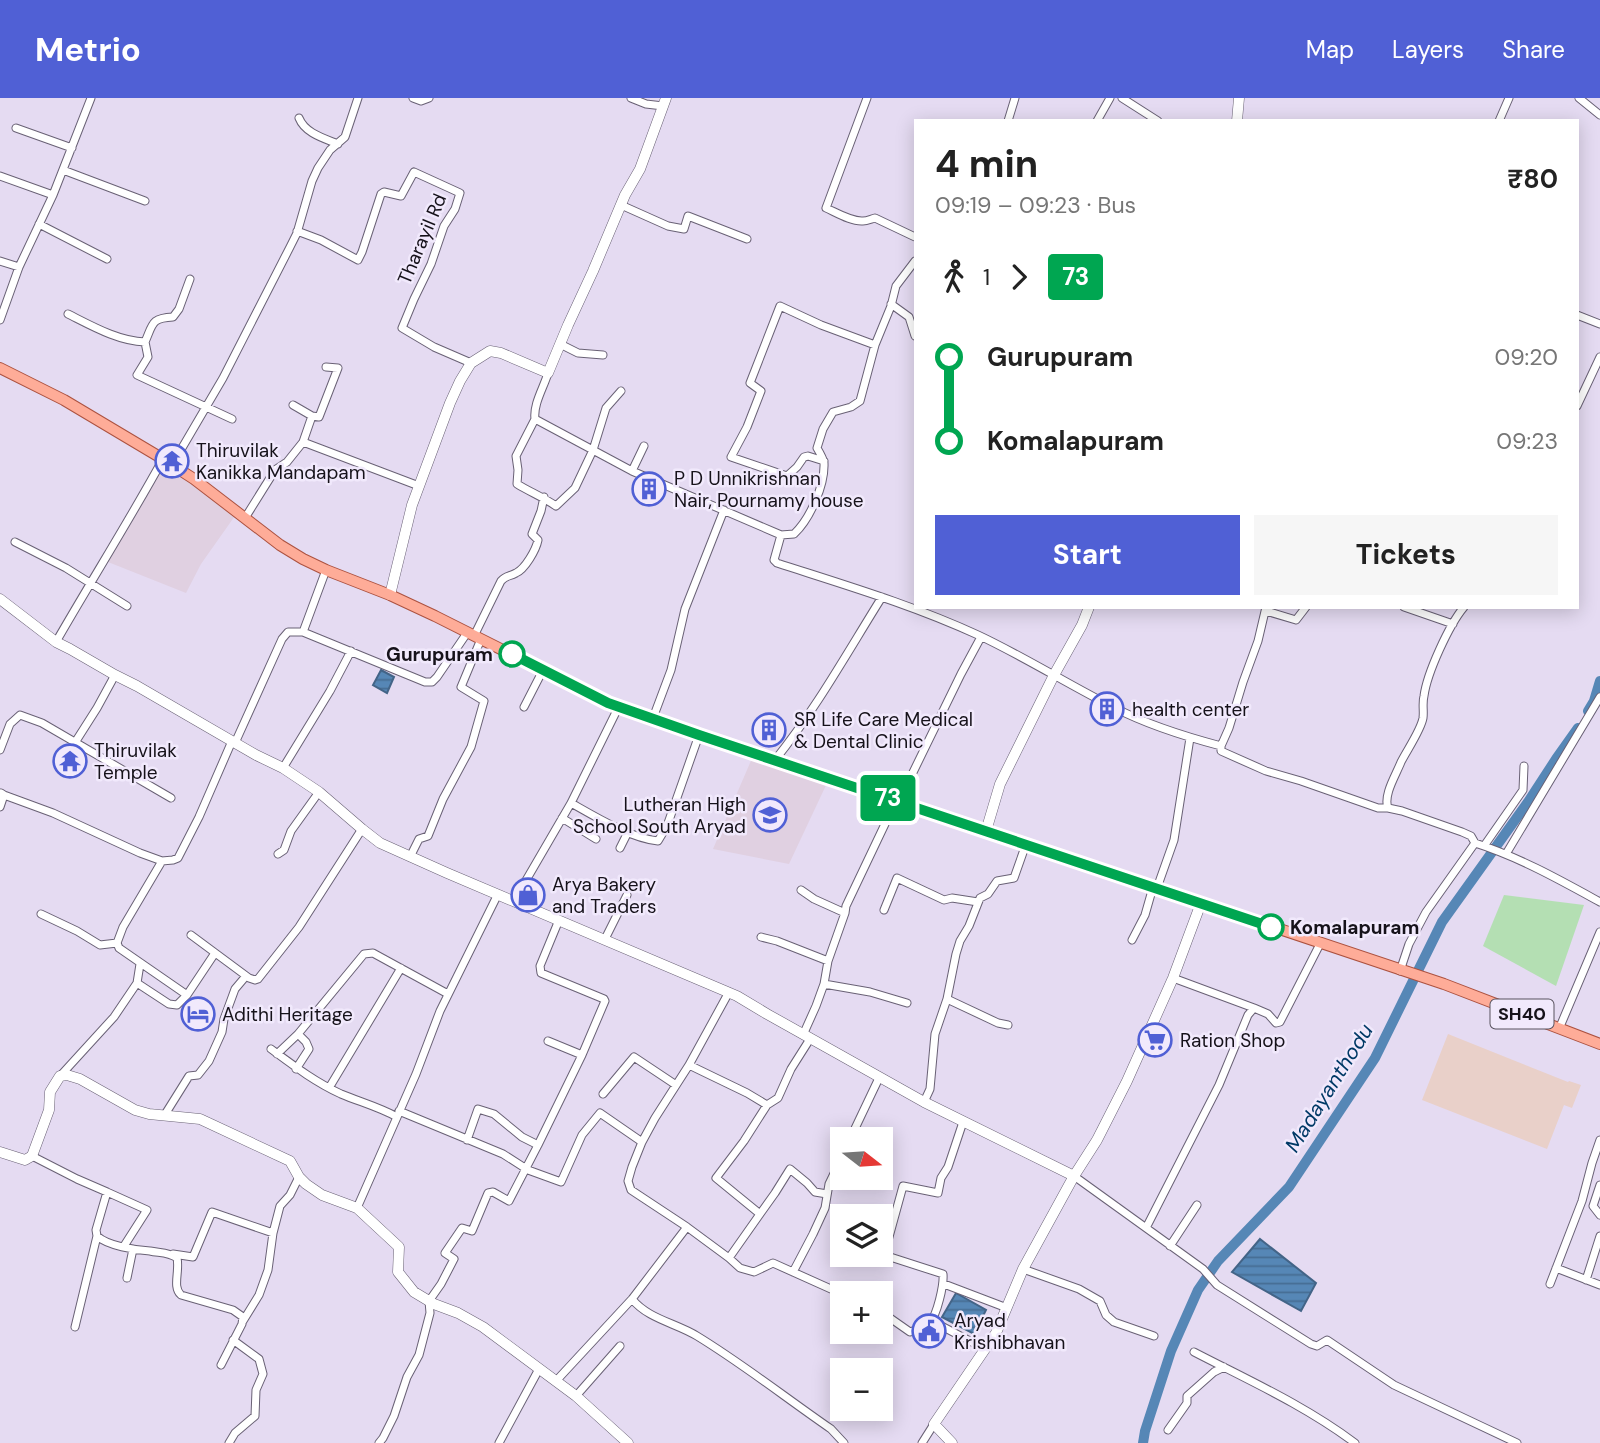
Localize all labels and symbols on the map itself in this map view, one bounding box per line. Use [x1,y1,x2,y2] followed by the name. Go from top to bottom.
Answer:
[392,190,452,288] street label: Tharayil Rd
[196,438,366,485] place label: Thiruvilak Kanikka Mandapam
[153,442,191,480] temple icon: Thiruvilak Kanikka Mandapam
[674,466,864,513] place label: P D Unnikrishnan Nair, Pournamy house
[630,470,668,508] building icon: P D Unnikrishnan Nair, Pournamy house
[499,641,525,667] marker: Gurupuram
[386,642,493,667] place label: Gurupuram
[1088,690,1126,728] building icon: health center
[1132,697,1249,722] place label: health center
[794,707,973,754] place label: SR Life Care Medical & Dental Clinic
[750,711,788,749] building icon: SR Life Care Medical & Dental Clinic
[94,738,177,785] place label: Thiruvilak Temple
[51,742,89,780] temple icon: Thiruvilak Temple
[856,775,920,821] line badge: 73
[573,792,746,839] place label: Lutheran High School South Aryad
[751,796,789,834] school or university icon: Lutheran High School South Aryad
[552,872,657,919] place label: Arya Bakery and Traders
[509,876,547,914] shop icon: Arya Bakery and Traders
[1258,914,1284,940] marker: Komalapuram
[1290,915,1419,940] place label: Komalapuram
[179,995,217,1033] hotel icon: Adithi Heritage
[1490,1000,1554,1029] road number: SH40
[222,1002,353,1027] place label: Adithi Heritage
[1278,1019,1380,1157] water label: Madayanthodu
[1136,1021,1174,1059] supermarket icon: Ration Shop
[1180,1028,1285,1053] place label: Ration Shop
[830,1127,892,1190] north arrow
[954,1308,1065,1355] place label: Aryad Krishibhavan
[910,1312,948,1350] public building icon: Aryad Krishibhavan

